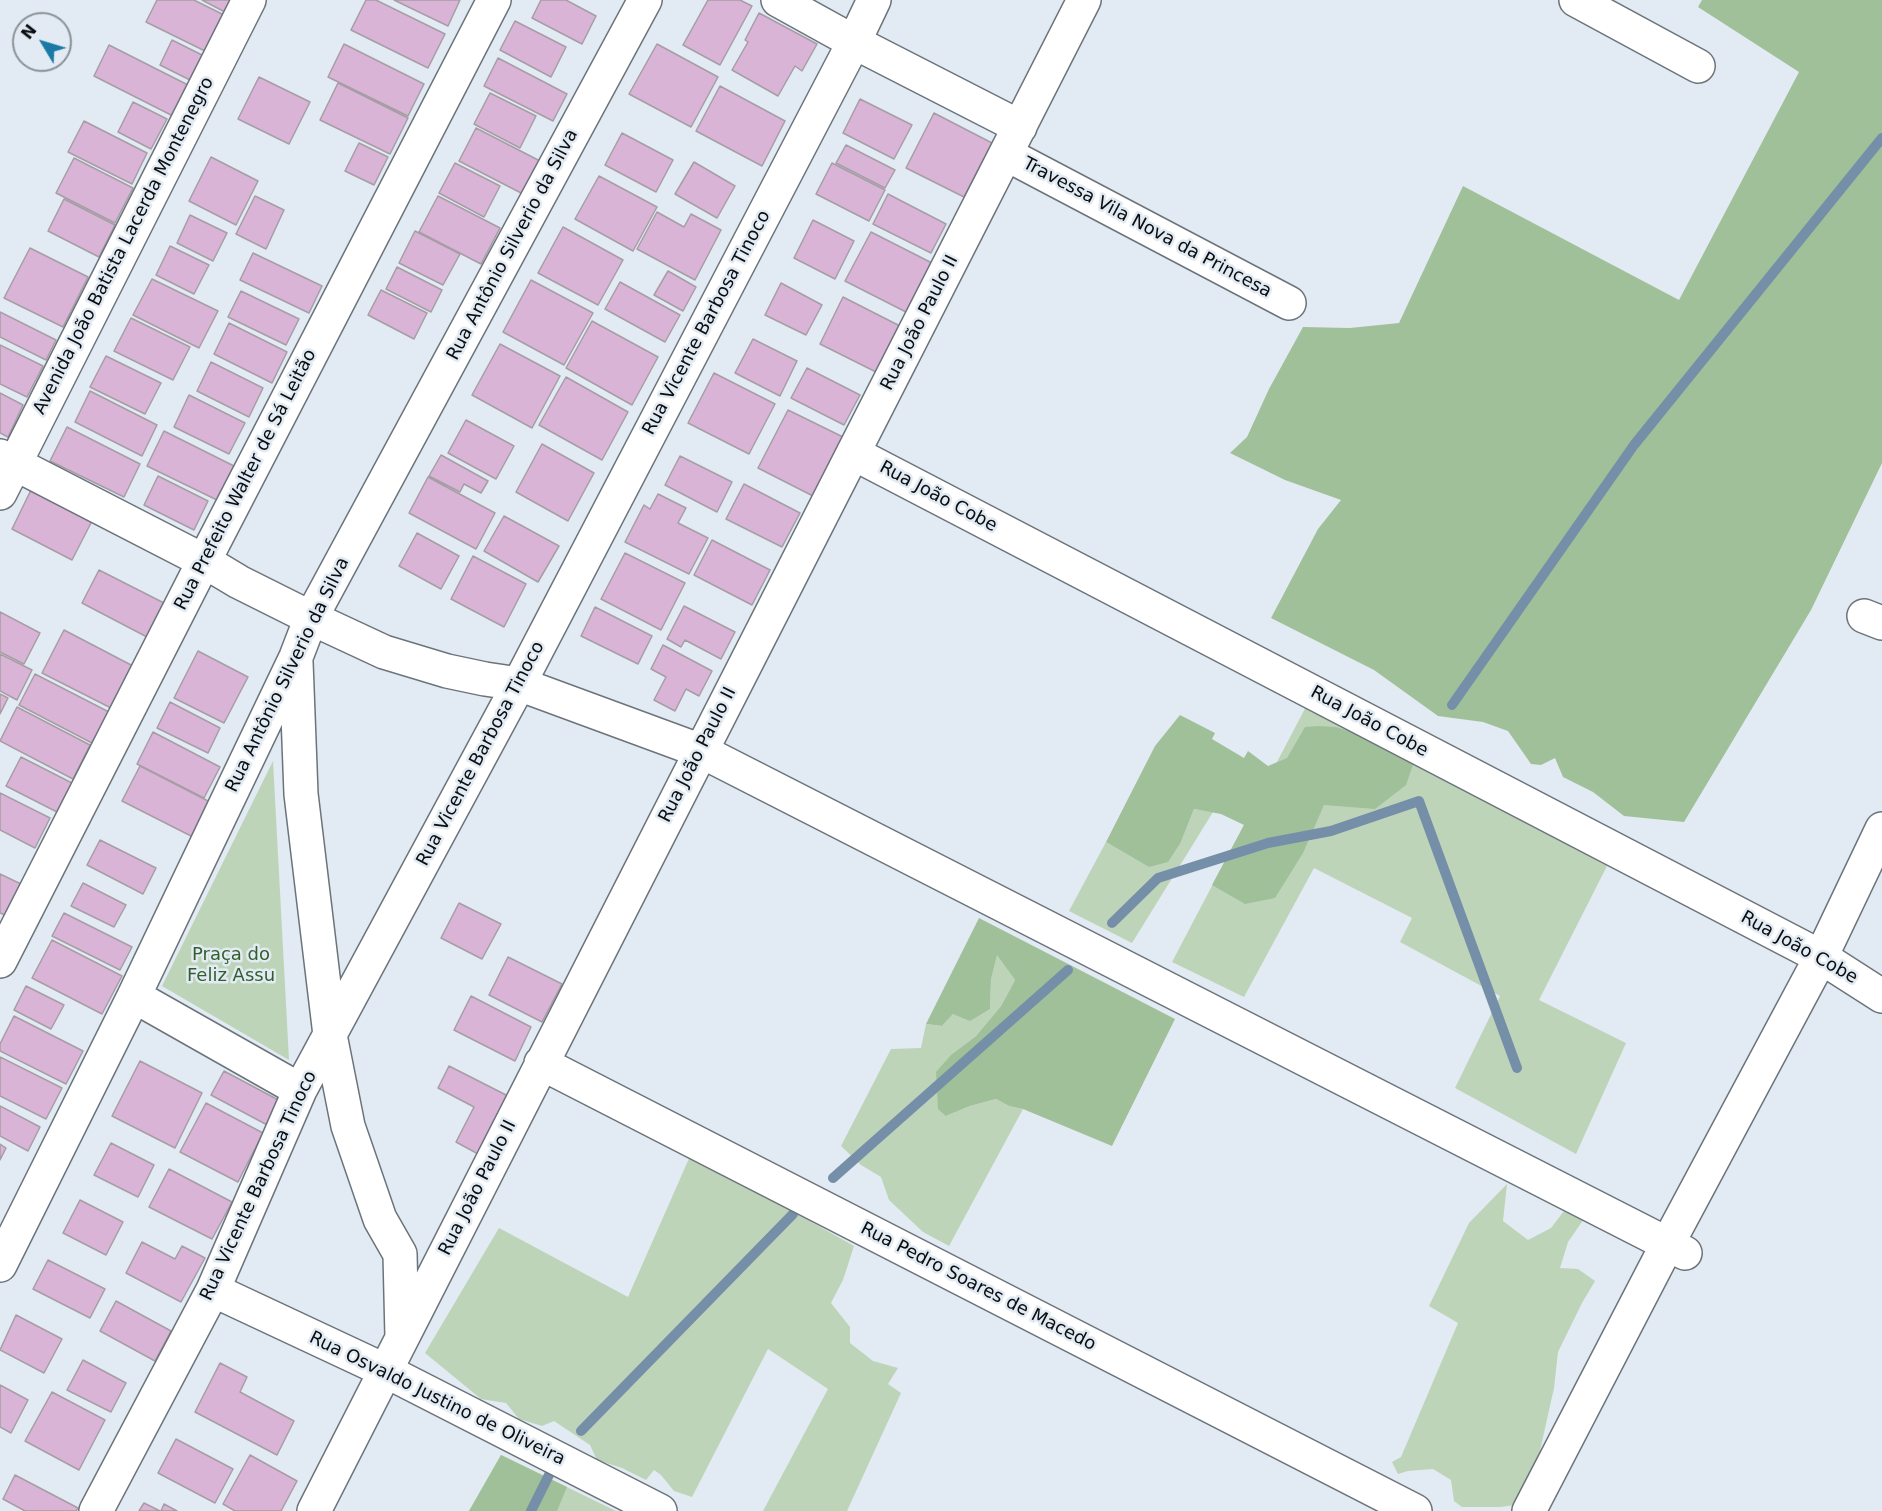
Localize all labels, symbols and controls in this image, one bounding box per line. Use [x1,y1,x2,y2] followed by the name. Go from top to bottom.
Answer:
[12,12,72,72] north arrow
[17,21,41,43] text: N
[29,74,219,418] street label: Avenida João Batista Lacerda Montenegro
[443,126,583,364] street label: Rua Antônio Silverio da Silva
[1019,153,1275,303] street label: Travessa Vila Nova da Princesa
[639,207,775,439] street label: Rua Vicente Barbosa Tinoco
[877,252,963,394] street label: Rua João Paulo II
[171,346,321,614] street label: Rua Prefeito Walter de Sá Leitão
[876,457,1000,537] street label: Rua João Cobe
[222,554,354,796] street label: Rua Antônio Silverio da Silva
[413,638,549,870] street label: Rua Vicente Barbosa Tinoco
[1307,682,1431,762] street label: Rua João Cobe
[655,684,741,826] street label: Rua João Paulo II
[1737,907,1861,989] street label: Rua João Cobe
[187,944,275,986] park label: Praça do Feliz Assu
[196,1068,322,1304] street label: Rua Vicente Barbosa Tinoco
[435,1117,521,1259] street label: Rua João Paulo II
[857,1218,1099,1356] street label: Rua Pedro Soares de Macedo
[305,1327,569,1471] street label: Rua Osvaldo Justino de Oliveira

